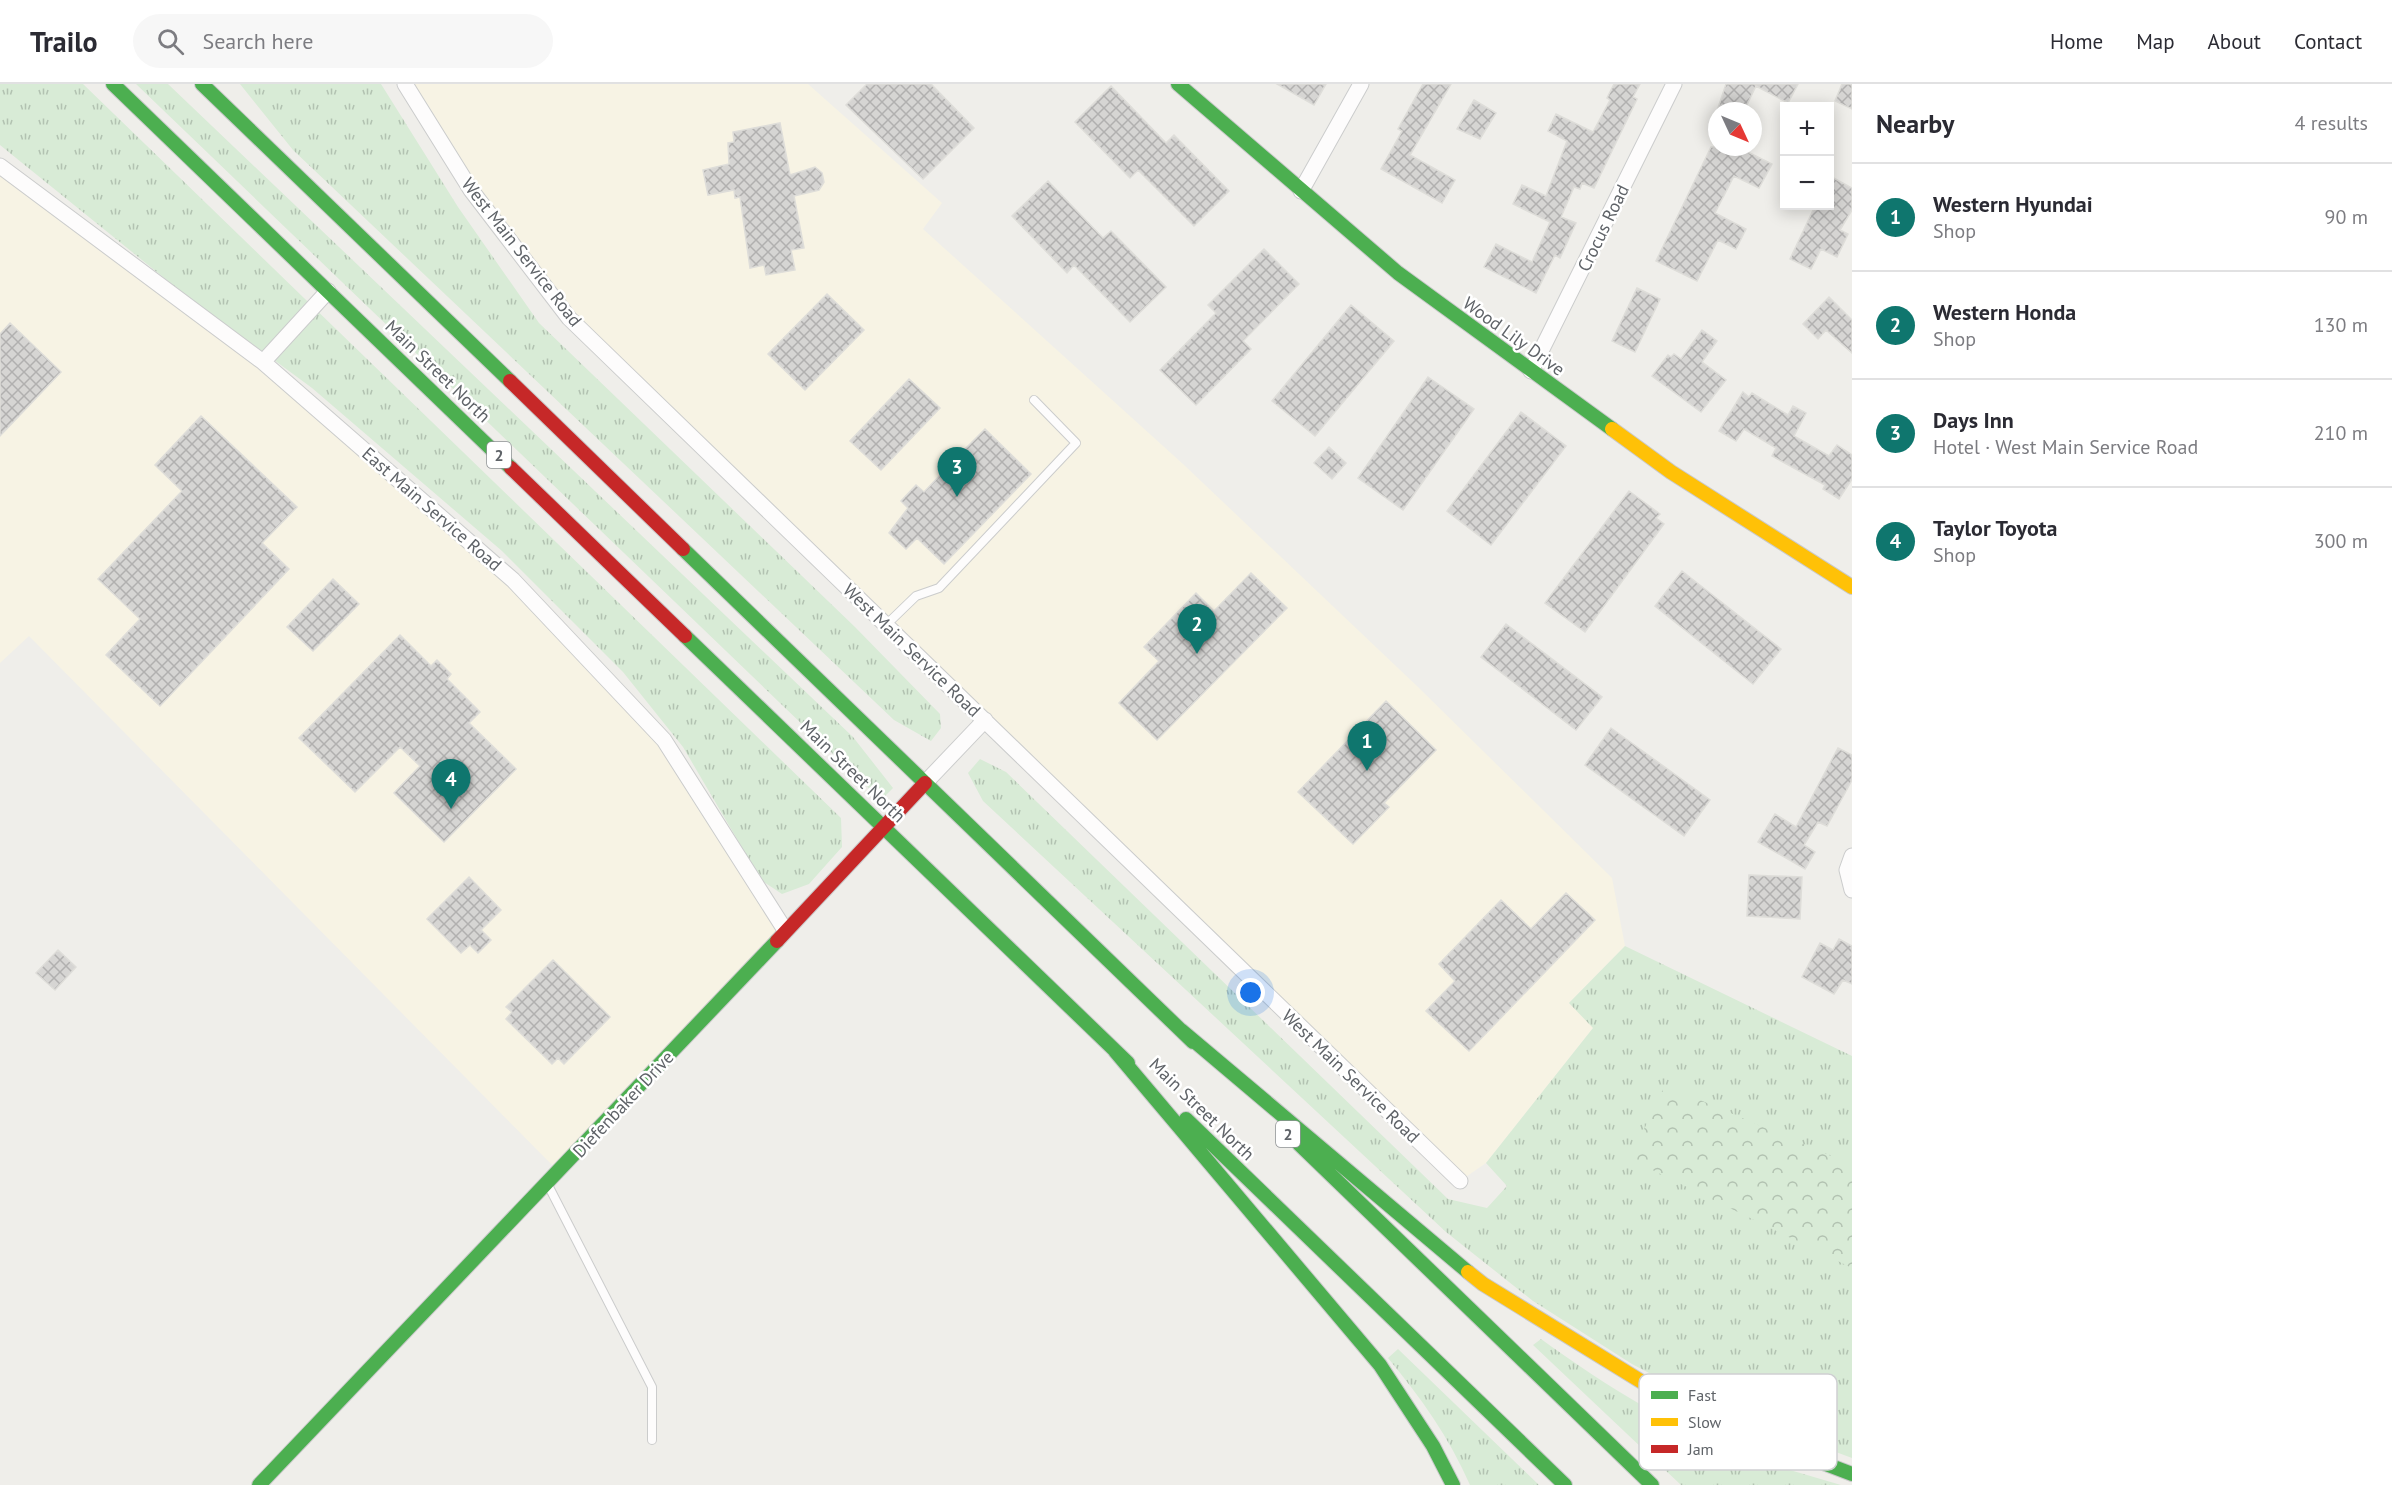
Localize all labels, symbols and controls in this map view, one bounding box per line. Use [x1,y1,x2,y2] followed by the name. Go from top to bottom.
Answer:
[133,14,553,68] search box
[30,23,97,60] text: Trailo
[154,25,187,58] icon: search
[202,27,313,55] text: Search here
[2050,28,2103,55] text: Home
[2136,28,2175,55] text: Map
[2208,28,2261,55] text: About
[2294,28,2362,55] text: Contact
[1708,102,1762,156] north arrow
[1780,102,1834,210] map controls
[1780,102,1834,156] button: +
[1876,107,1954,140] text: Nearby
[2295,110,2368,136] text: 4 results
[1780,156,1834,210] button: −
[457,173,587,331] street label: West Main Service Road
[1572,181,1634,275] street label: Crocus Road
[1933,190,2093,218] text: Western Hyundai
[1890,204,1901,230] text: 1
[2325,204,2368,230] text: 90 m
[1933,218,1976,244] text: Shop
[1459,291,1569,381] street label: Wood Lily Drive
[1933,298,2076,326] text: Western Honda
[1890,312,1901,338] text: 2
[2314,312,2368,338] text: 130 m
[380,315,496,427] street label: Main Street North
[1933,326,1976,352] text: Shop
[1933,406,2014,434] text: Days Inn
[1890,420,1901,446] text: 3
[2314,420,2368,446] text: 210 m
[1933,434,2198,460] text: Hotel · West Main Service Road
[357,442,507,576] street label: East Main Service Road
[487,442,511,468] road number: 2
[938,448,976,497] pin: 3
[1933,514,2057,542] text: Taylor Toyota
[1890,528,1901,554] text: 4
[2314,528,2368,554] text: 300 m
[1933,542,1976,568] text: Shop
[838,578,986,722] street label: West Main Service Road
[1178,604,1216,654] pin: 2
[795,715,911,827] street label: Main Street North
[1348,722,1386,771] pin: 1
[432,760,470,809] pin: 4
[1236,978,1265,1007] your location
[1277,1004,1425,1148] street label: West Main Service Road
[568,1046,678,1162] street label: Diefenbaker Drive
[1144,1053,1260,1165] street label: Main Street North
[1276,1121,1300,1147] road number: 2
[1639,1374,1837,1470] legend
[1688,1385,1717,1405] text: Fast
[1688,1412,1722,1432] text: Slow
[1687,1439,1714,1459] text: Jam

